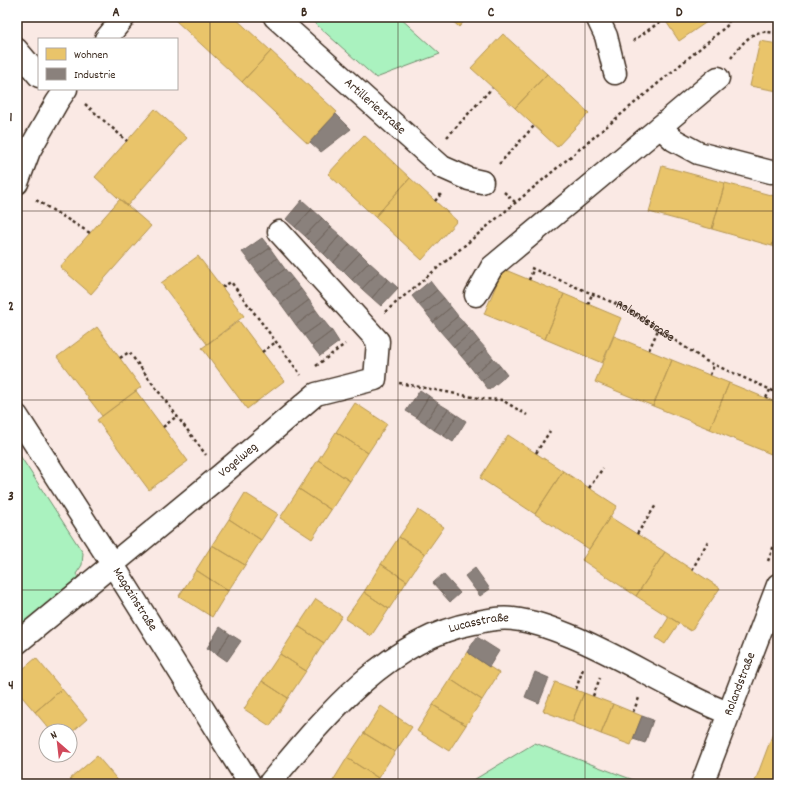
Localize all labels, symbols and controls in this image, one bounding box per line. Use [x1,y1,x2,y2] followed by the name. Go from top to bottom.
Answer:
[112,4,120,23] text: A
[301,4,307,23] text: B
[488,4,495,23] text: C
[676,4,683,23] text: D
[38,38,178,90] legend
[74,47,109,64] text: Wohnen
[74,67,115,84] text: Industrie
[340,74,410,140] street label: Artilleriestraße
[10,109,13,128] text: 1
[613,295,678,347] street label: Rolandstraße
[8,298,14,317] text: 2
[214,438,262,483] street label: Vogelweg
[8,488,14,507] text: 3
[107,564,162,635] street label: Magazinstraße
[446,609,509,638] street label: Lucasstraße
[719,649,761,719] street label: Rolandstraße
[8,677,14,696] text: 4
[38,723,78,763] north arrow
[48,727,61,744] text: N

